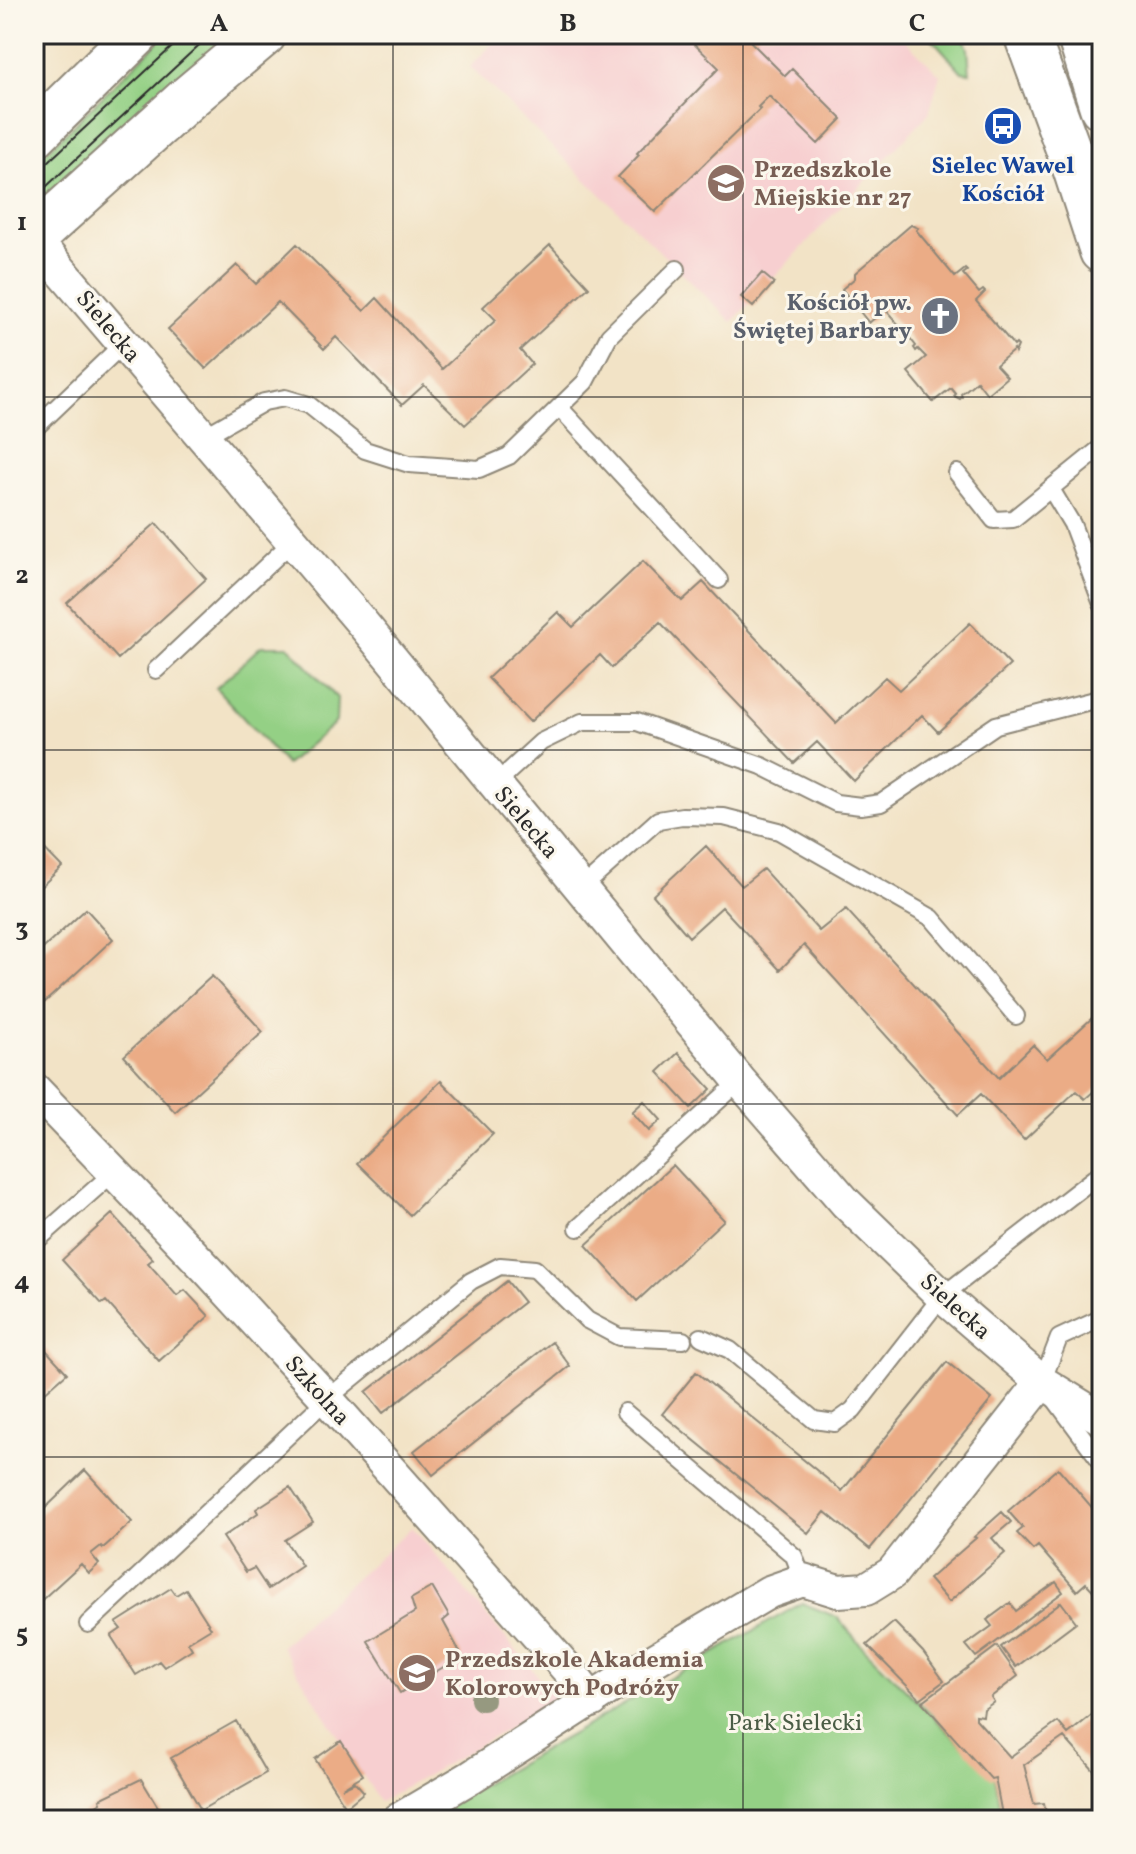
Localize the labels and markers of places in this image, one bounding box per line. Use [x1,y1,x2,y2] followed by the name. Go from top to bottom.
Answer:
[982,105,1024,147] bus stop icon: Sielec Wawel Kościół
[932,150,1075,212] place label: Sielec Wawel Kościół
[754,154,911,216] place label: Przedszkole Miejskie nr 27
[705,162,747,204] school or university icon: Przedszkole Miejskie nr 27
[733,287,913,349] place label: Kościół pw. Świętej Barbary
[919,295,961,337] church icon: Kościół pw. Świętej Barbary
[445,1644,704,1706] place label: Przedszkole Akademia Kolorowych Podróży
[396,1652,438,1694] school or university icon: Przedszkole Akademia Kolorowych Podróży

